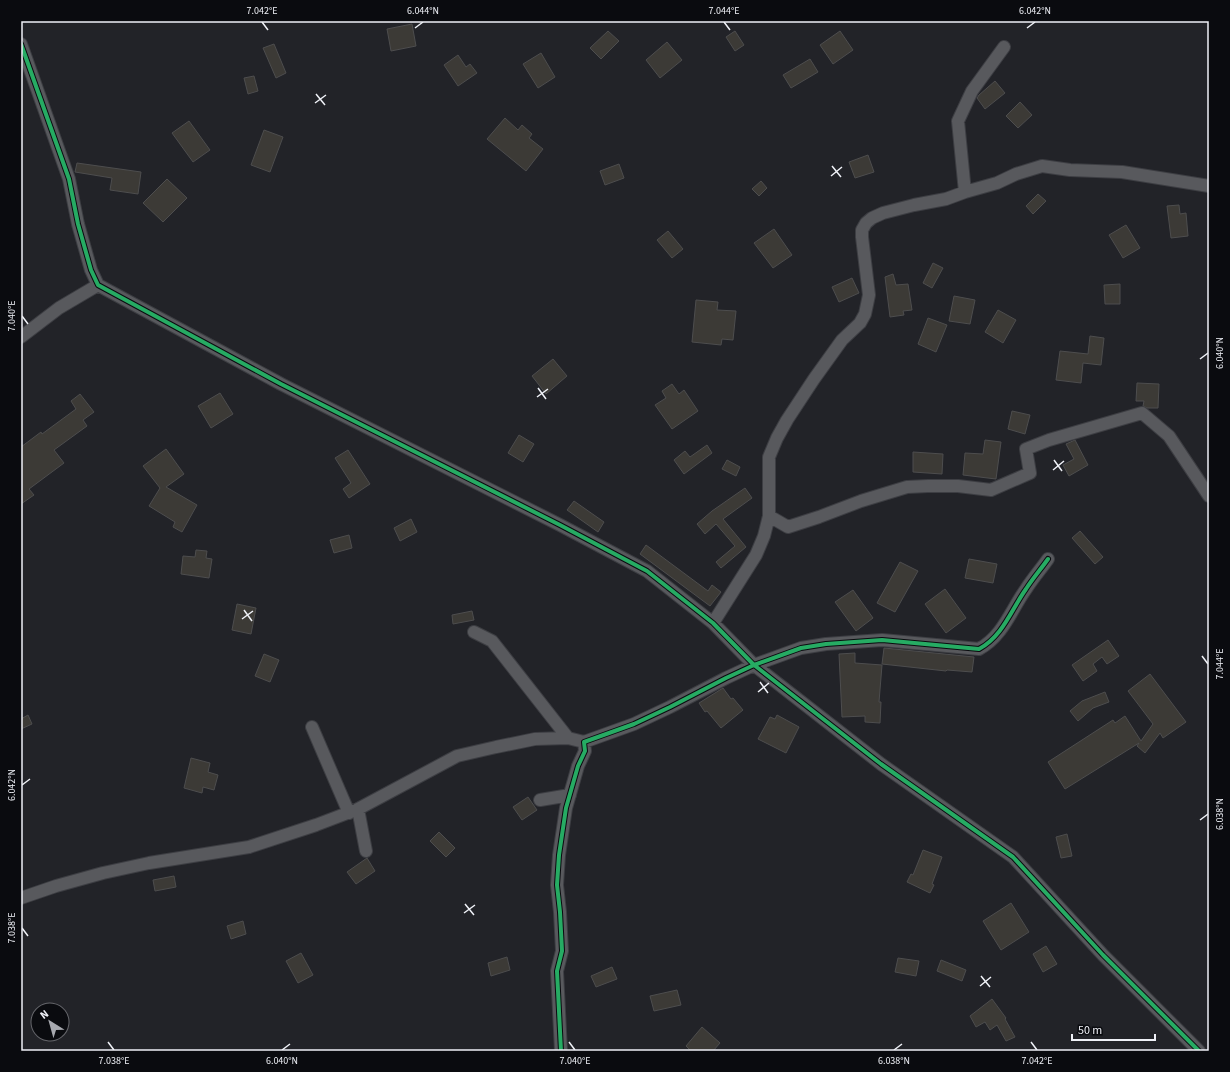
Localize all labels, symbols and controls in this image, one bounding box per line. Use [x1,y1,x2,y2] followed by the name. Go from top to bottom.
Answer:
[247,4,277,18] text: 7.042°E
[407,4,439,18] text: 6.044°N
[709,4,739,18] text: 7.044°E
[1019,4,1051,18] text: 6.042°N
[5,301,19,331] text: 7.040°E
[1213,337,1227,369] text: 6.040°N
[1213,649,1227,679] text: 7.044°E
[5,769,19,801] text: 6.042°N
[1213,798,1227,830] text: 6.038°N
[5,913,19,943] text: 7.038°E
[30,1002,70,1042] north arrow
[37,1006,52,1023] text: N
[1072,1016,1155,1042] scale bar
[1078,1022,1102,1039] text: 50 m
[99,1054,129,1068] text: 7.038°E
[266,1054,298,1068] text: 6.040°N
[560,1054,590,1068] text: 7.040°E
[878,1054,910,1068] text: 6.038°N
[1022,1054,1052,1068] text: 7.042°E

